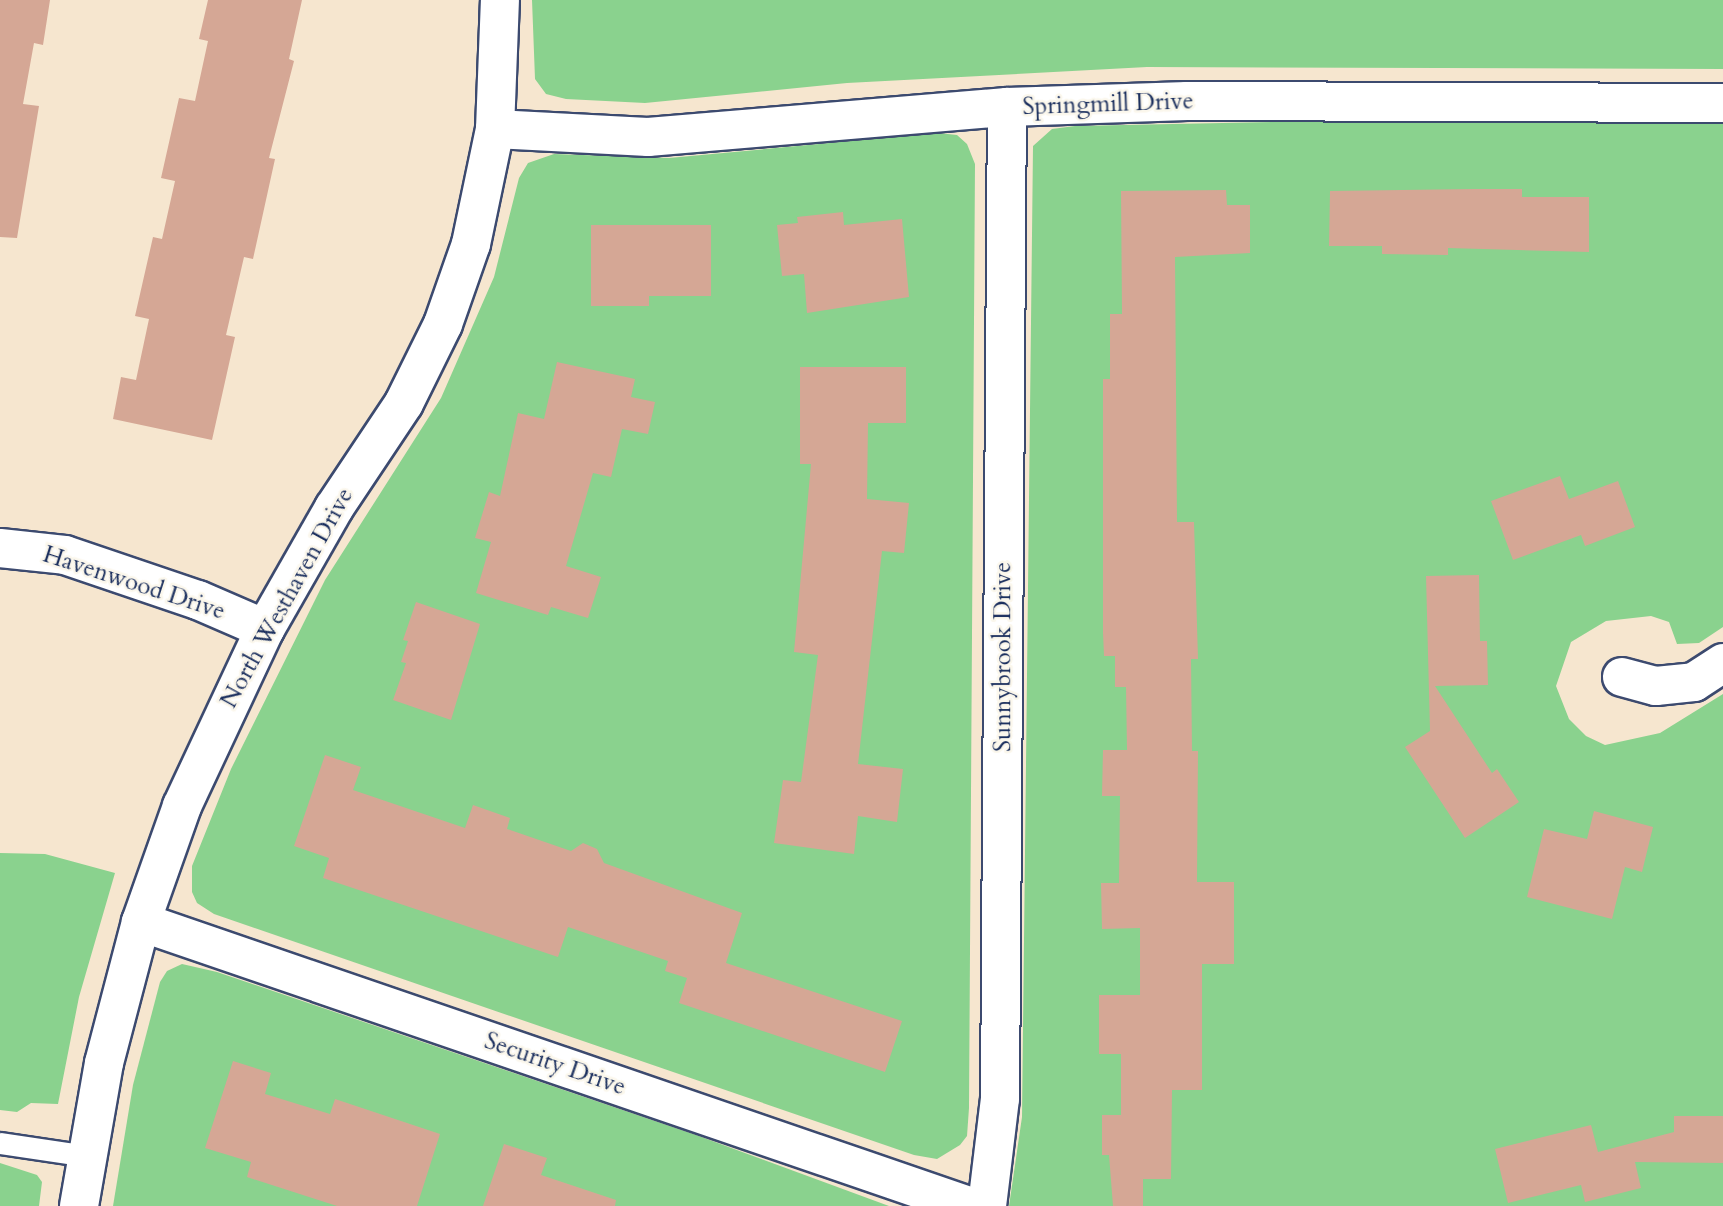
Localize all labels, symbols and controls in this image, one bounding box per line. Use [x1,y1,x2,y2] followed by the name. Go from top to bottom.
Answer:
[1022,87,1194,121] street label: Springmill Drive
[215,483,359,713] street label: North Westhaven Drive
[39,540,229,626] street label: Havenwood Drive
[989,562,1017,752] street label: Sunnybrook Drive
[481,1026,629,1102] street label: Security Drive

